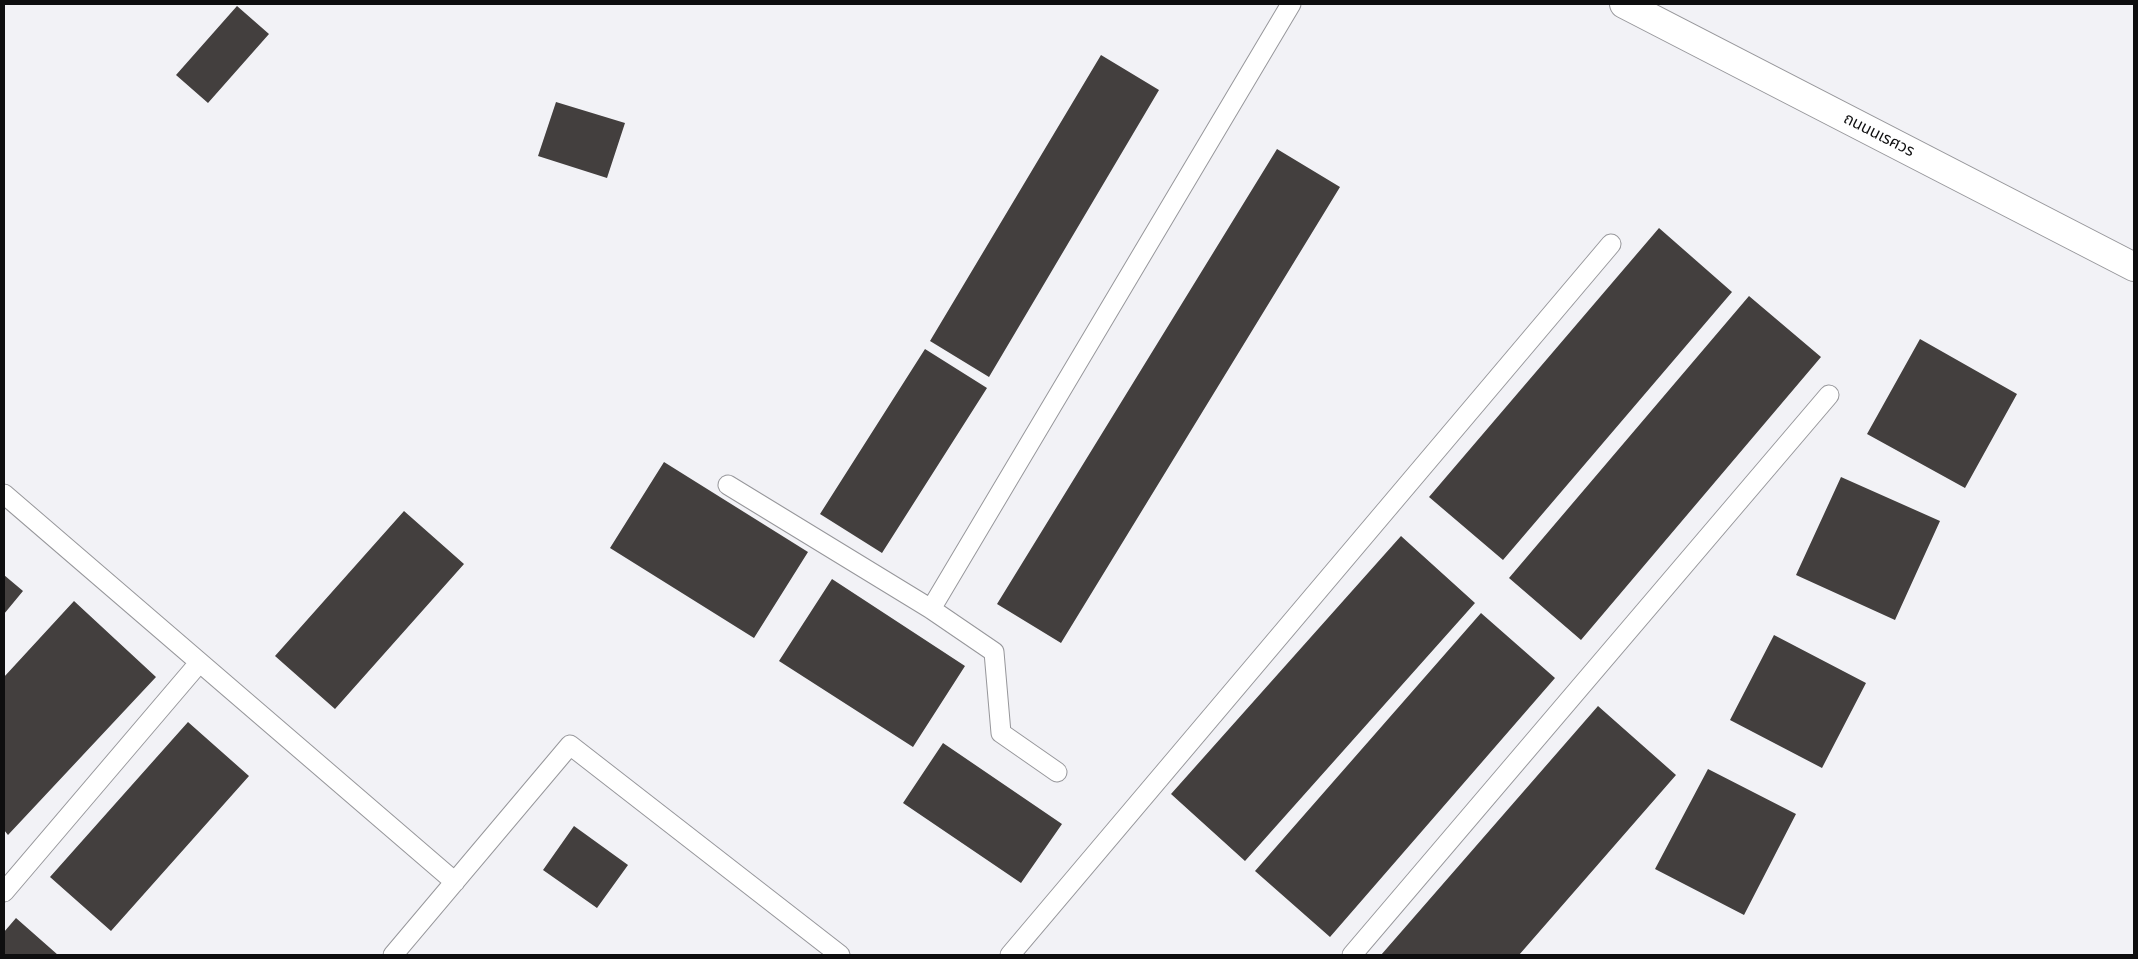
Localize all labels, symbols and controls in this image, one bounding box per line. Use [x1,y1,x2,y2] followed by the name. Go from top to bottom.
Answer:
[1840,109,1918,161] street label: ถนนนเรศวร

